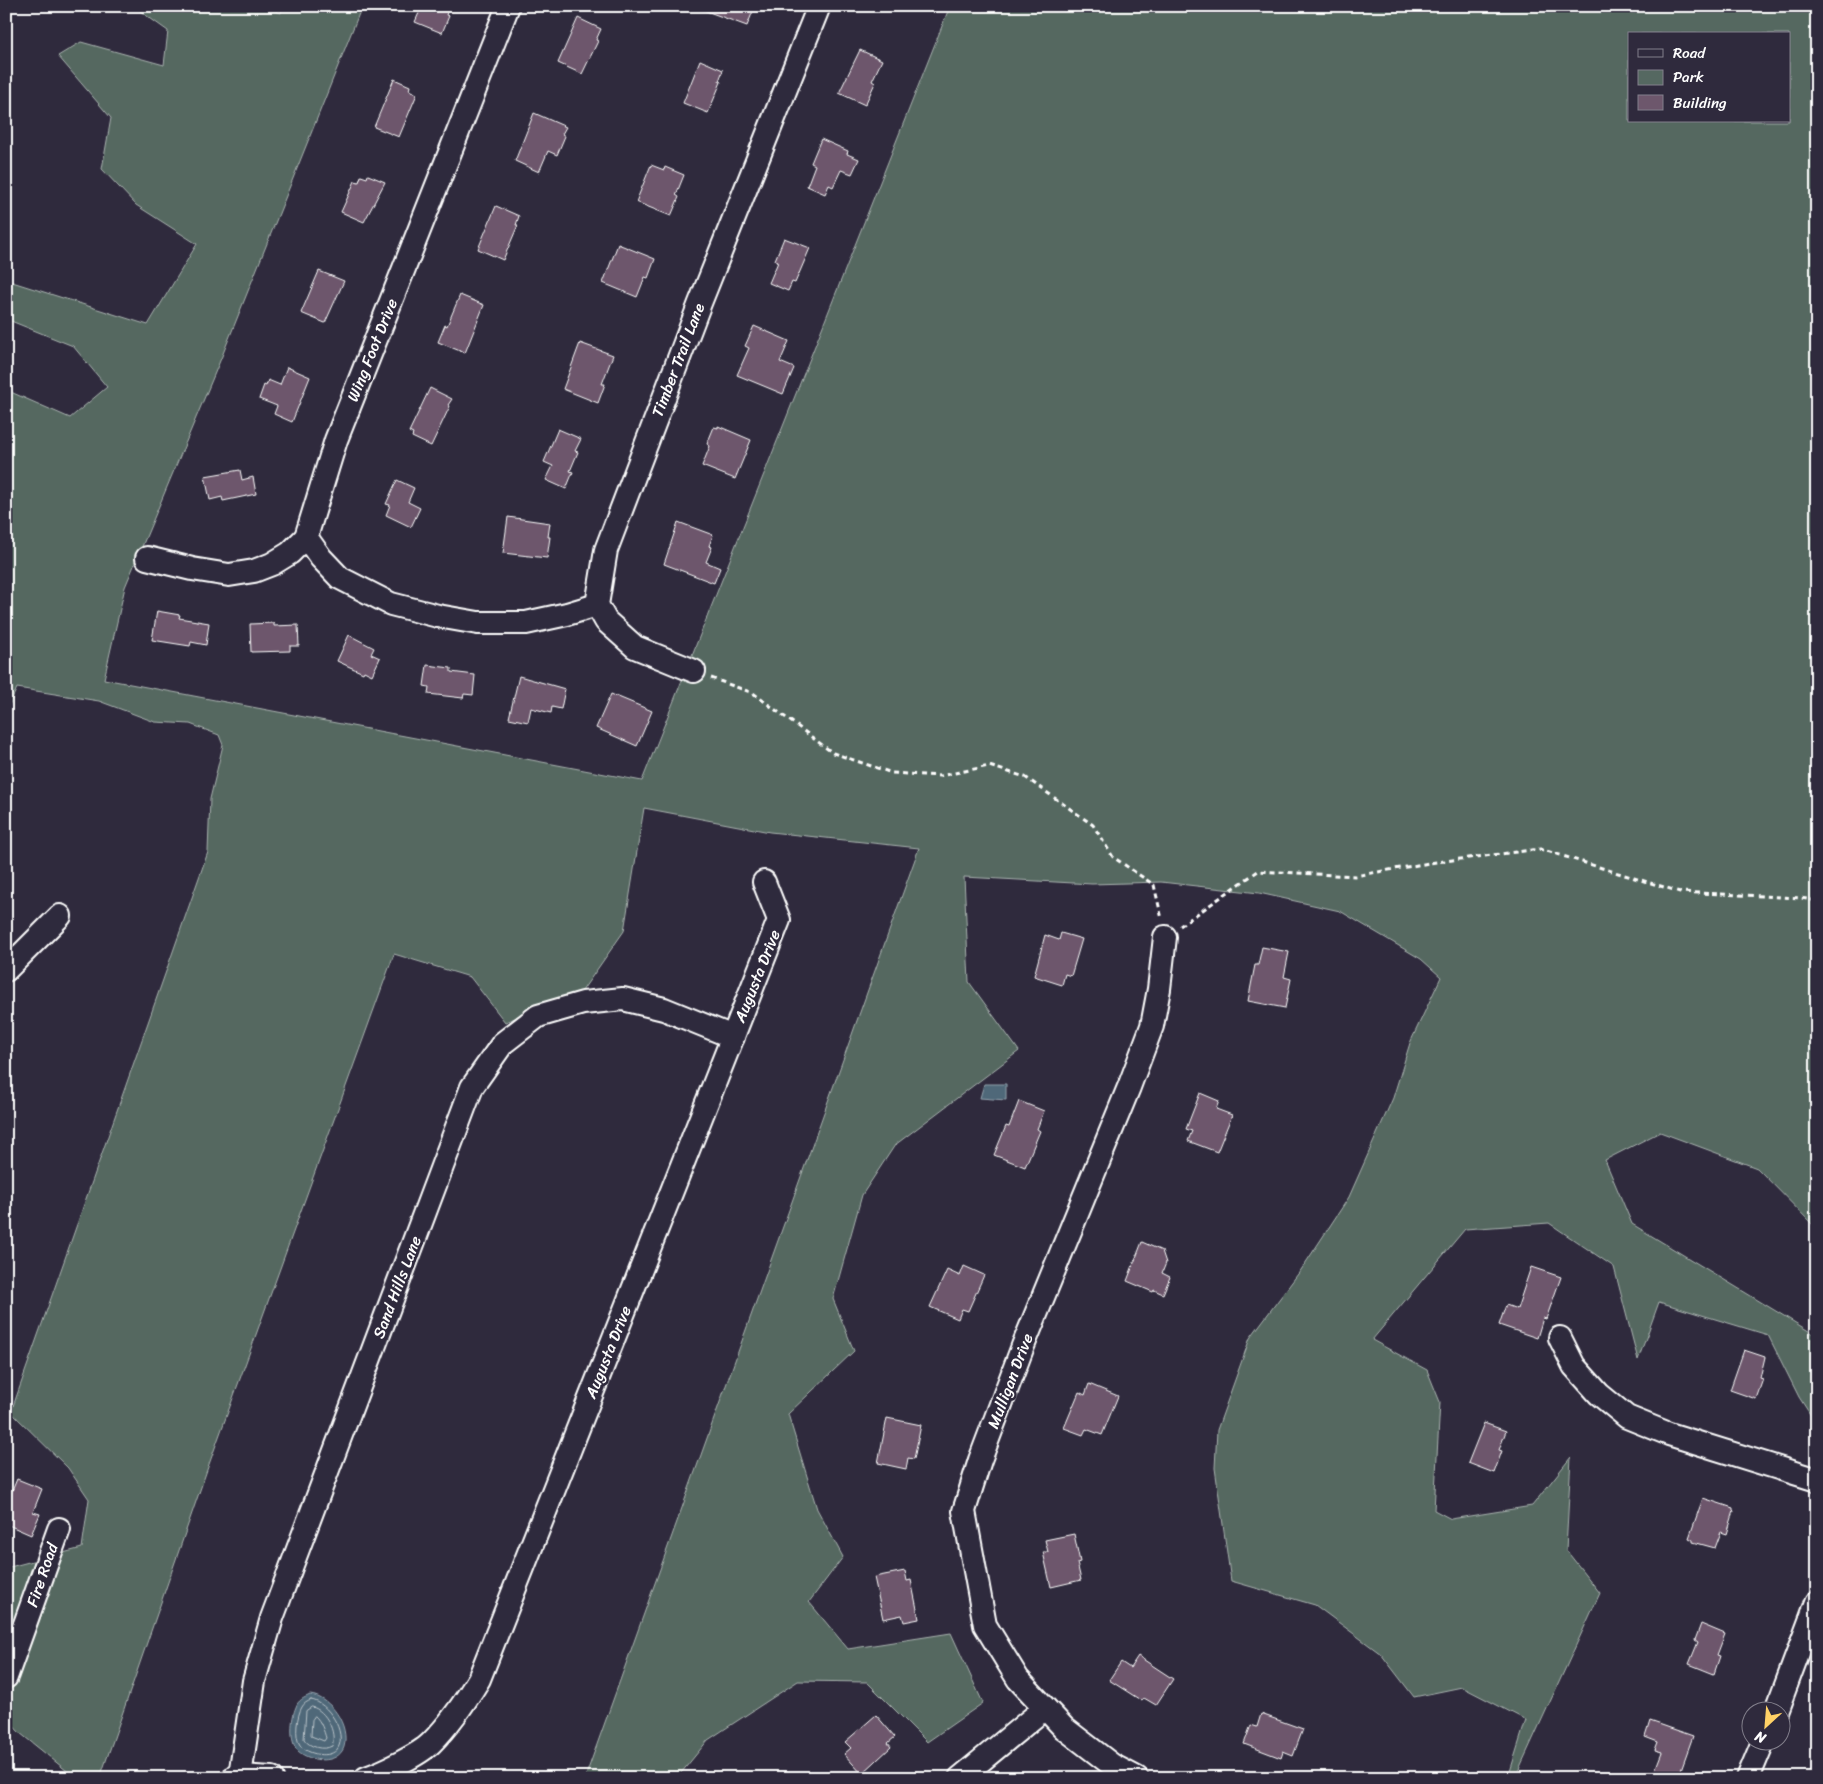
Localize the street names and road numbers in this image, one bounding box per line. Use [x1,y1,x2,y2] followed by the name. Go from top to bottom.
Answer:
[338,294,406,406] street label: Wing Foot Drive
[643,298,713,421] street label: Timber Trail Lane
[725,925,789,1028] street label: Augusta Drive
[364,1231,430,1343] street label: Sand Hills Lane
[576,1301,640,1404] street label: Augusta Drive
[978,1329,1042,1433] street label: Mulligan Drive
[18,1538,67,1611] street label: Fire Road

